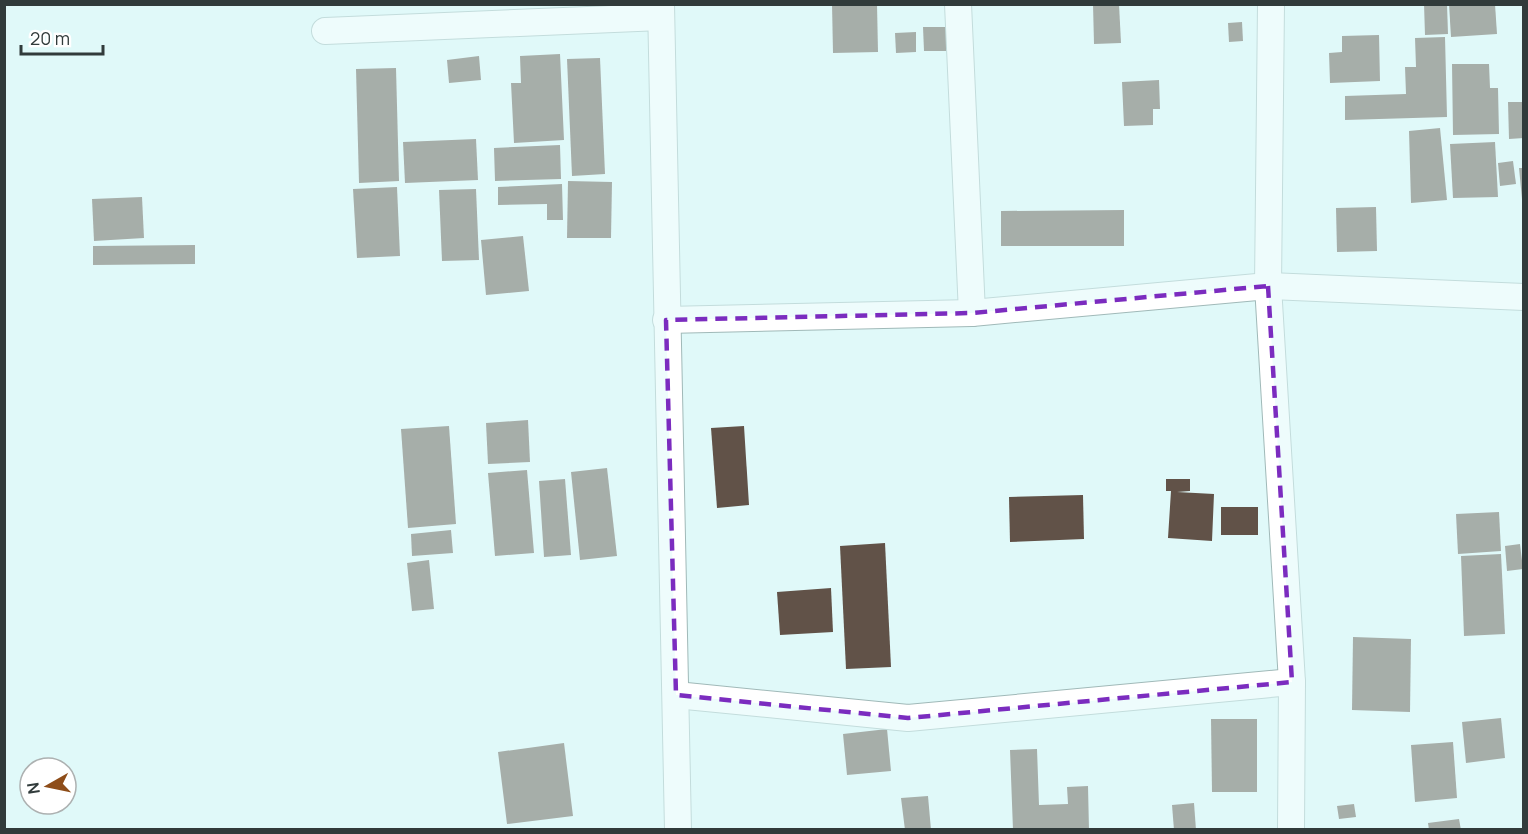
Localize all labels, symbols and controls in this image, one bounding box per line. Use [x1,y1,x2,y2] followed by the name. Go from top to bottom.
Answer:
[21,18,104,56] scale bar
[30,26,70,50] text: 20 m
[18,756,78,816] north arrow
[21,781,45,796] text: N

